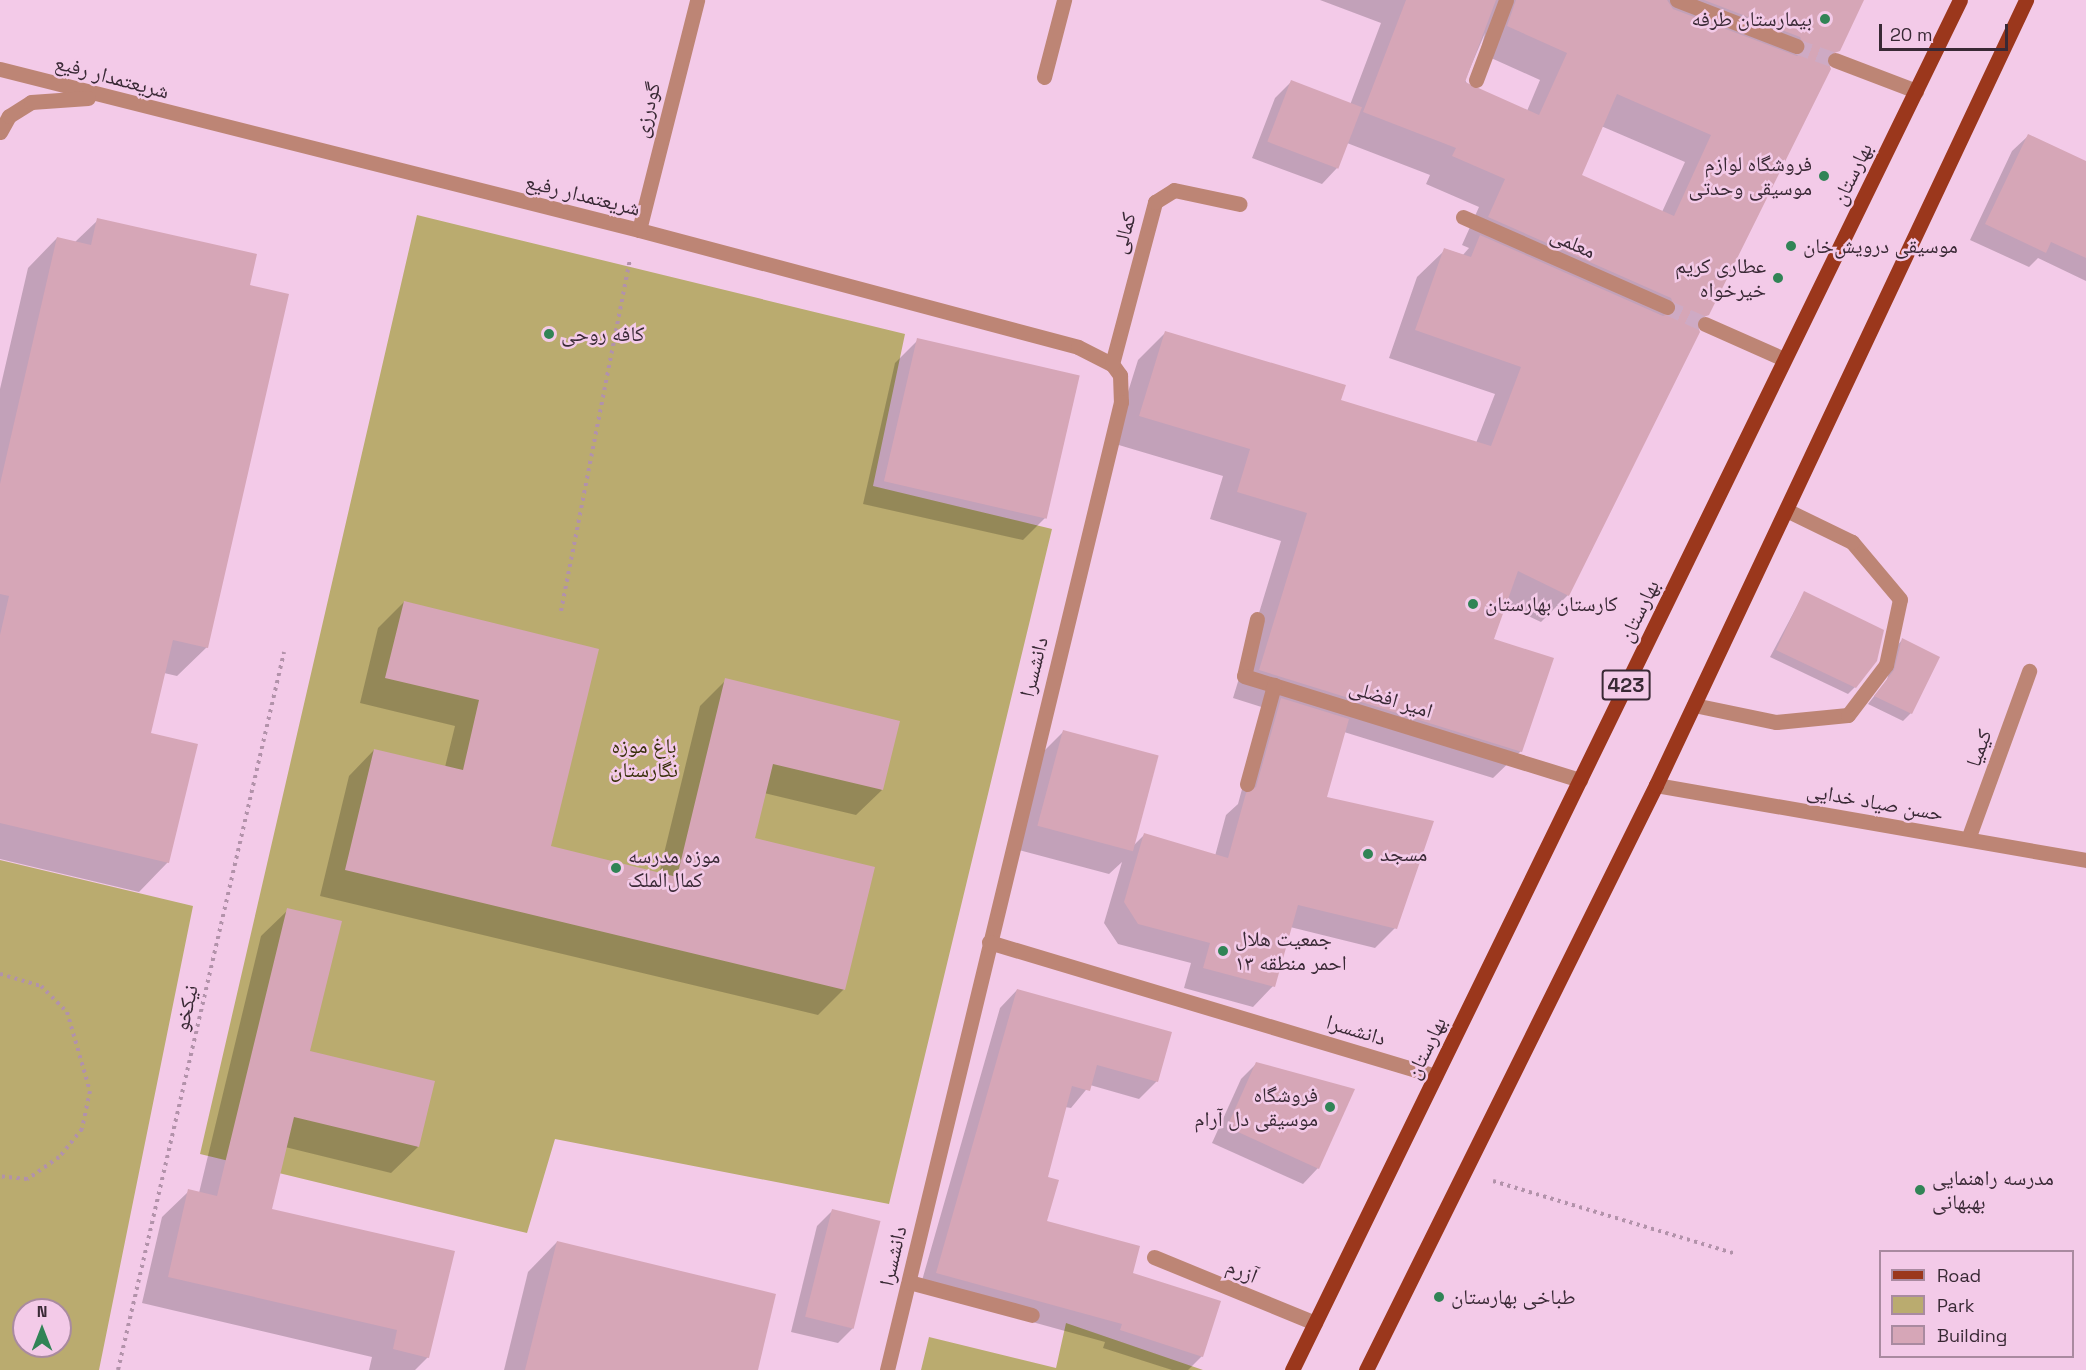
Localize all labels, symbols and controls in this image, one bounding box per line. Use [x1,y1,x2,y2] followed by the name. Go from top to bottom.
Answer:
[1692,6,1812,32] place label: بیمارستان طرفه
[1816,10,1834,28] marker: بیمارستان طرفه
[1882,12,2011,50] scale bar
[1890,23,1933,46] text: 20 m
[52,50,172,104] street label: شریعتمدار رفیع
[628,80,666,140] street label: گودرزی
[1826,139,1878,209] street label: بهارستان
[1688,151,1812,201] place label: فروشگاه لوازم موسیقی وحدتی
[523,169,643,221] street label: شریعتمدار رفیع
[1817,169,1831,183] marker: فروشگاه لوازم موسیقی وحدتی
[1106,210,1142,256] street label: کمالی
[1547,222,1599,264] street label: معلمی
[1803,233,1958,259] place label: موسیقی درویش‌خان
[1784,239,1798,253] marker: موسیقی درویش‌خان
[1675,253,1766,303] place label: عطاری کریم خیرخواه
[1771,271,1785,285] marker: عطاری کریم خیرخواه
[561,321,644,347] place label: کافه روحی
[542,327,556,341] marker: کافه روحی
[1613,576,1665,646] street label: بهارستان
[1485,591,1618,617] place label: کارستان بهارستان
[1466,597,1480,611] marker: کارستان بهارستان
[1014,634,1054,700] street label: دانشسرا
[1600,668,1652,702] road number: 423
[1346,674,1436,724] street label: امیر افضلی
[1961,726,1997,770] street label: کیمیا
[610,733,678,783] park label: باغ موزه نگارستان
[1805,778,1945,826] street label: حسن صیاد خدایی
[1380,841,1427,867] place label: مسجد
[628,843,720,893] place label: موزه مدرسه کمال‌الملک
[1361,847,1375,861] marker: مسجد
[609,861,623,875] marker: موزه مدرسه کمال‌الملک
[1235,926,1347,976] place label: جمعیت هلال احمر منطقه ۱۳
[1216,944,1230,958] marker: جمعیت هلال احمر منطقه ۱۳
[168,982,204,1034] street label: نیکخو
[1323,1009,1389,1051] street label: دانشسرا
[1400,1013,1452,1083] street label: بهارستان
[1194,1082,1318,1132] place label: فروشگاه موسیقی دل آرام
[1323,1100,1337,1114] marker: فروشگاه موسیقی دل آرام
[1932,1165,2054,1215] place label: مدرسه راهنمایی بهبهانی
[1913,1183,1927,1197] marker: مدرسه راهنمایی بهبهانی
[874,1224,912,1288] street label: دانشسرا
[1879,1250,2074,1358] legend
[1223,1253,1261,1289] street label: آزرم
[1937,1264,1981,1287] text: Road
[1451,1284,1576,1310] place label: طباخی بهارستان
[1432,1290,1446,1304] marker: طباخی بهارستان
[1937,1294,1974,1317] text: Park
[12,1298,72,1358] north arrow
[37,1301,47,1322] text: N
[1937,1324,2007,1347] text: Building

